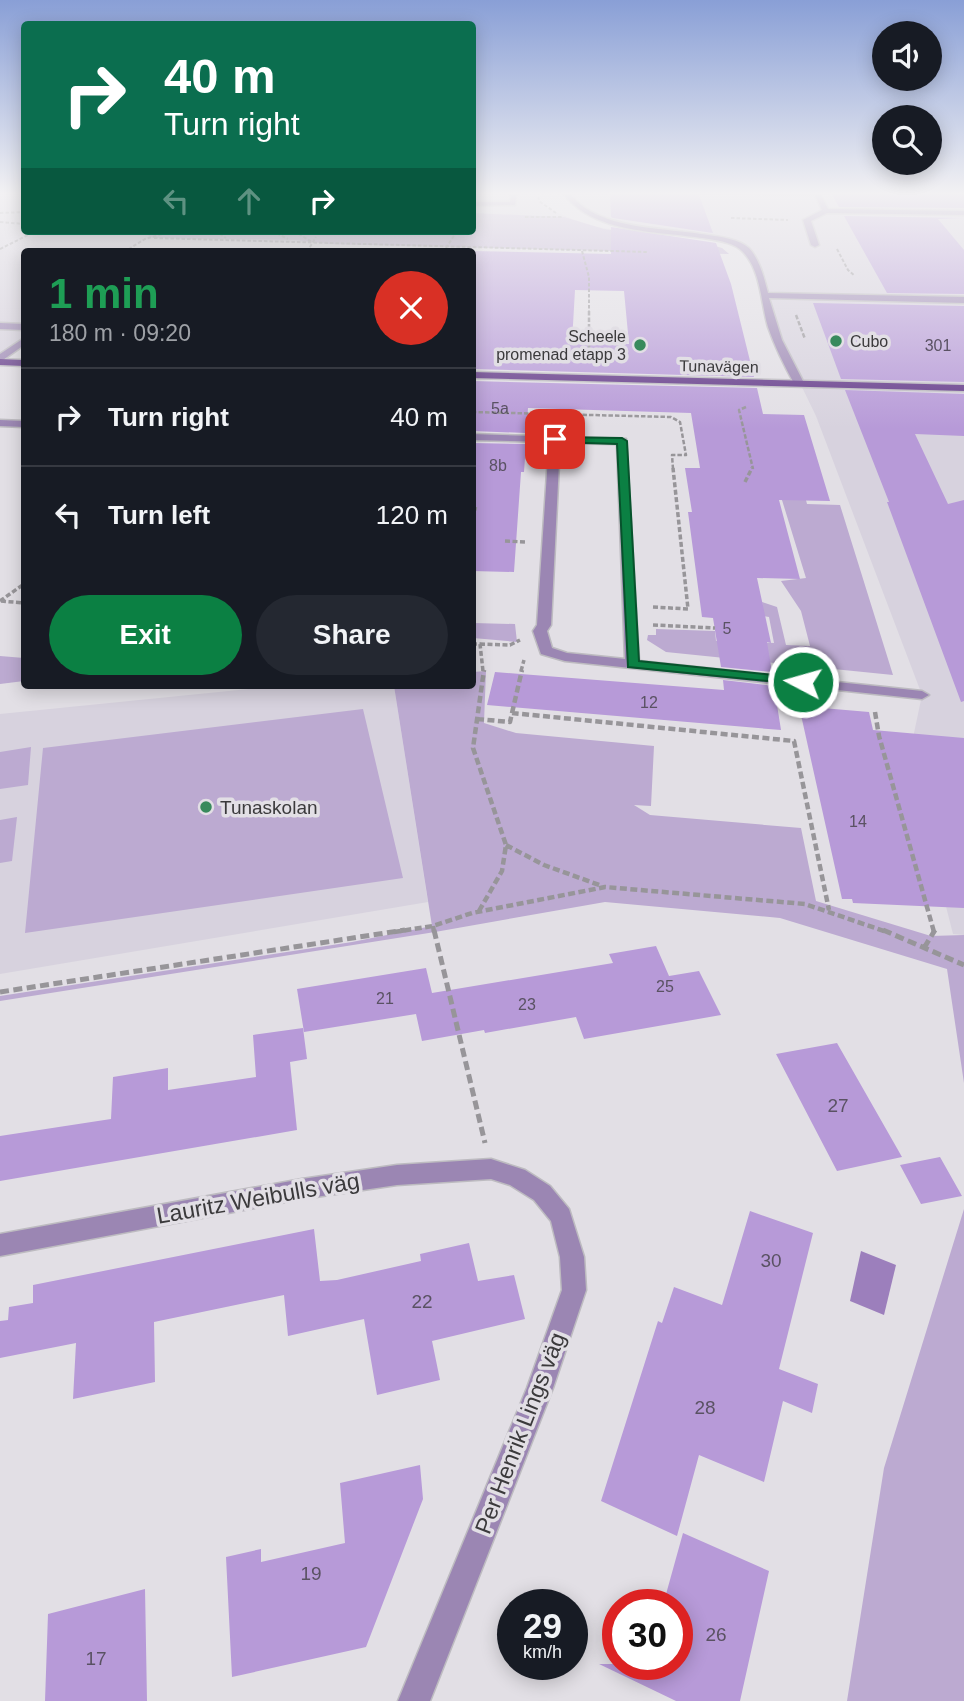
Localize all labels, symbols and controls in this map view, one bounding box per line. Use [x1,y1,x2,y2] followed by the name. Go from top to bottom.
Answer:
[872,21,942,175] map controls
[872,21,942,91] button: sound
[49,49,140,140] icon: right
[164,49,276,103] text: 40 m
[872,105,942,175] button: search
[164,106,300,142] text: Turn right
[157,182,195,220] icon: left
[230,182,268,220] icon: ahead
[303,182,341,220] icon: right
[49,270,159,317] text: 1 min
[374,271,448,345] button: close
[49,320,191,346] text: 180 m · 09:20
[496,328,626,363] place label: Scheele promenad etapp 3
[828,333,844,349] marker: Cubo
[850,333,888,350] place label: Cubo
[632,337,648,353] marker: Scheele promenad etapp 3
[925,337,951,354] house number: 301
[679,357,759,376] street label: Tunavägen
[49,398,87,436] icon: right
[491,400,509,417] house number: 5a
[108,402,229,432] text: Turn right
[390,402,448,432] text: 40 m
[525,409,585,469] pin
[536,420,574,458] icon: arrive
[489,457,507,474] house number: 8b
[49,496,87,534] icon: left
[108,500,210,530] text: Turn left
[376,500,448,530] text: 120 m
[49,595,242,675] button: Exit
[256,595,448,675] button: Share
[723,620,732,637] house number: 5
[766,645,840,719] position arrow
[640,694,658,711] house number: 12
[220,797,318,818] place label: Tunaskolan
[198,799,214,815] marker: Tunaskolan
[849,813,867,830] house number: 14
[656,978,674,995] house number: 25
[376,990,394,1007] house number: 21
[518,996,536,1013] house number: 23
[827,1095,849,1116] house number: 27
[155,1167,361,1229] street label: Lauritz Weibulls väg
[760,1250,782,1271] house number: 30
[411,1291,433,1312] house number: 22
[470,1329,570,1537] street label: Per Henrik Lings väg
[694,1397,716,1418] house number: 28
[300,1563,322,1584] house number: 19
[602,1589,693,1680] speed limit sign: 30
[523,1606,562,1645] text: 29
[705,1624,727,1645] house number: 26
[523,1642,562,1662] text: km/h
[85,1648,107,1669] house number: 17

